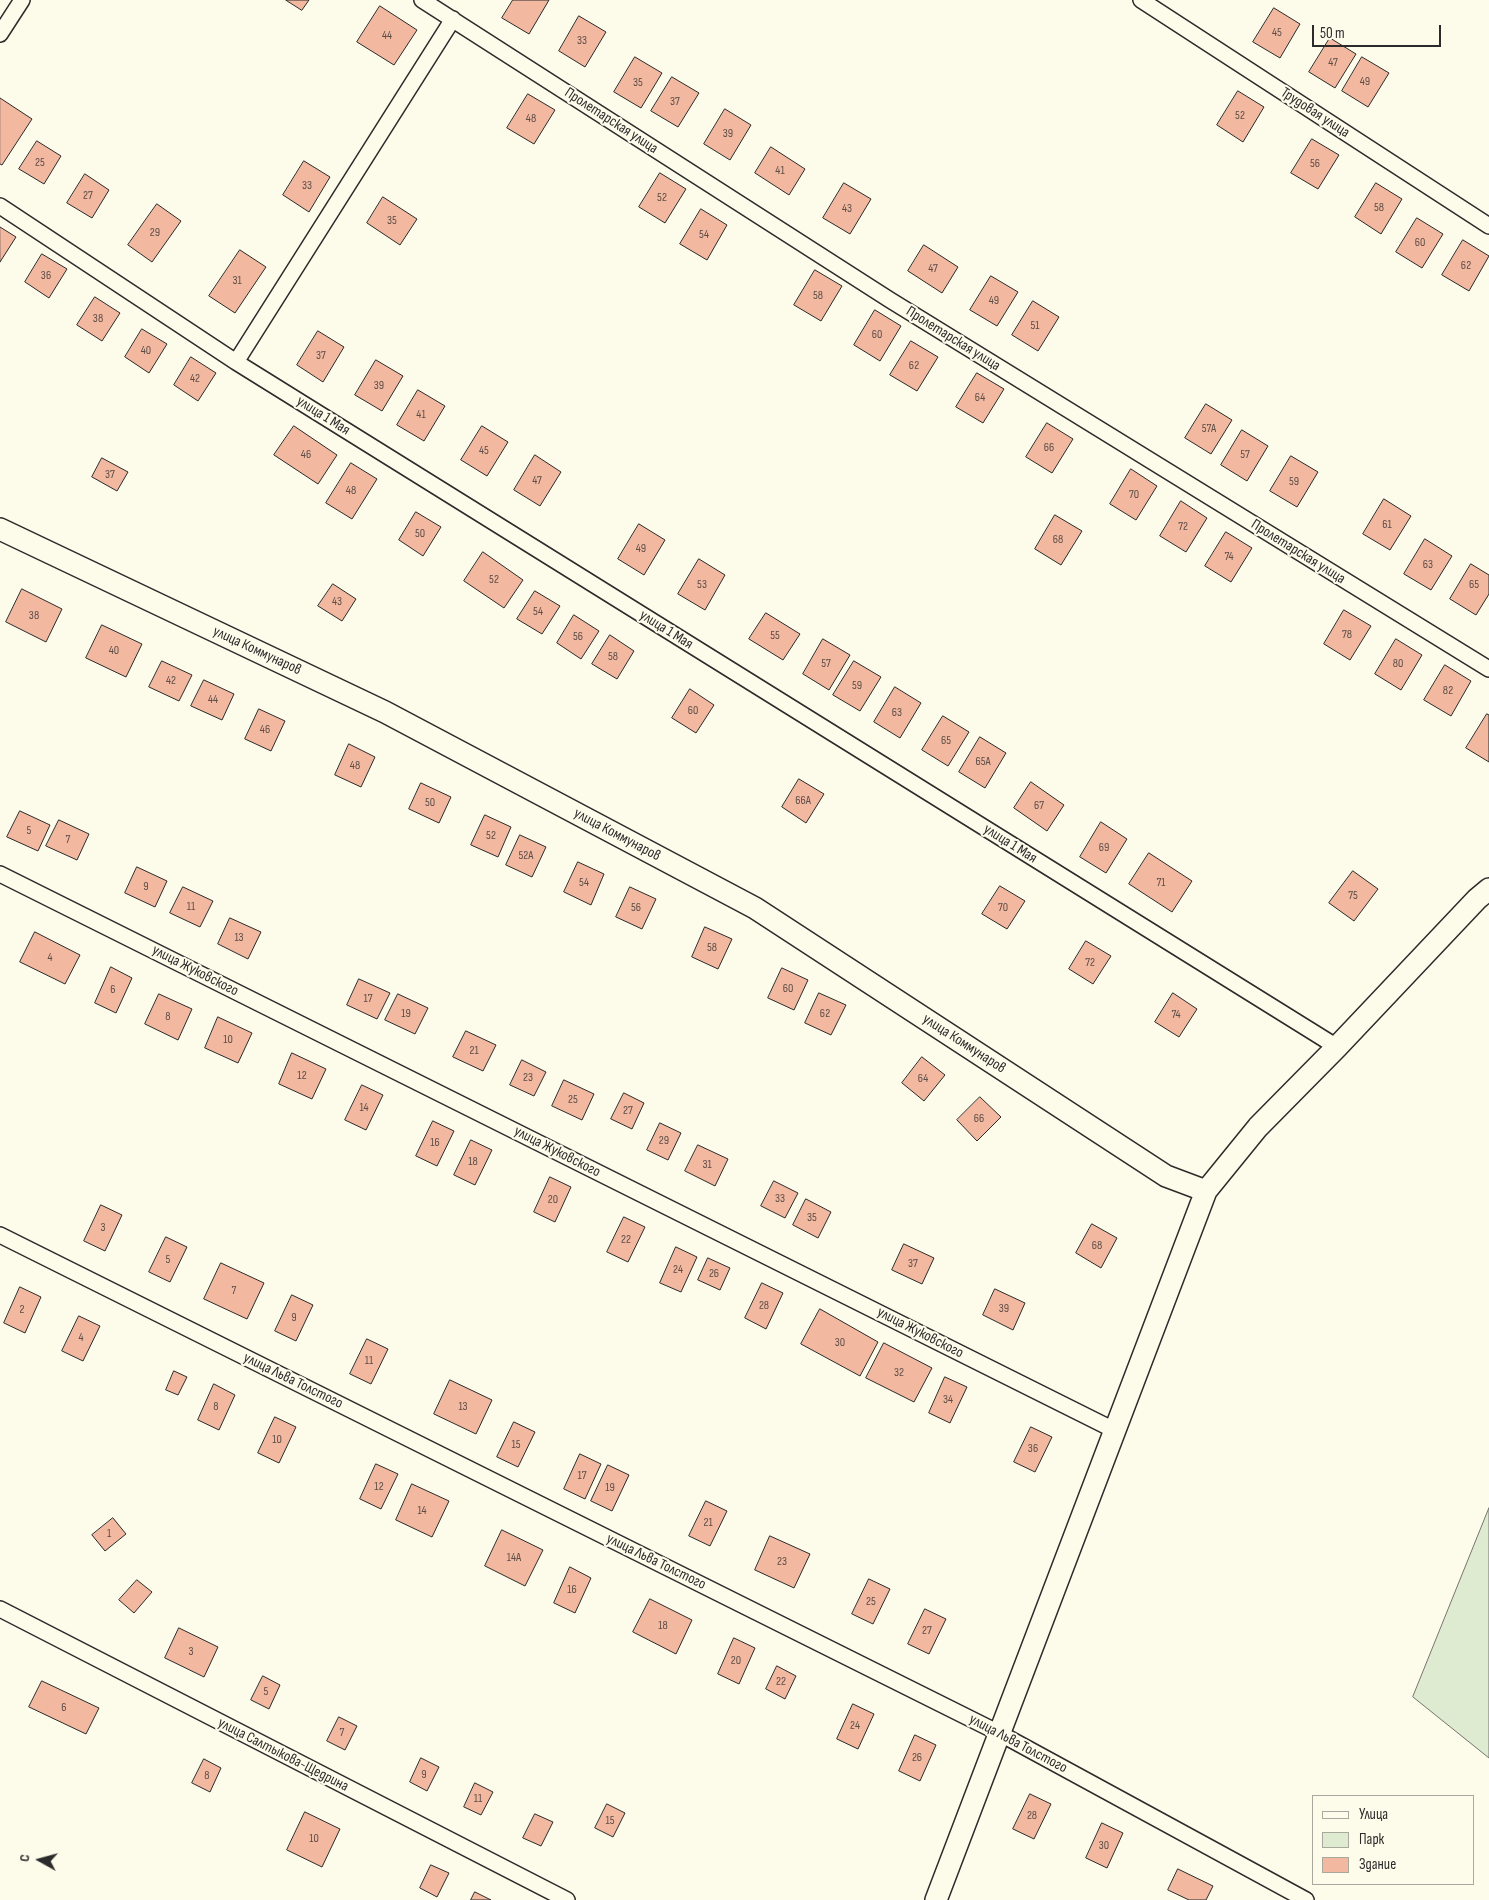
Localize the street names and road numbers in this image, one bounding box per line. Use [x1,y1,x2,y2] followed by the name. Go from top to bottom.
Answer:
[561,84,661,158] street label: Пролетарская улица
[1277,84,1353,142] street label: Трудовая улица
[902,303,1004,375] street label: Пролетарская улица
[293,393,353,439] street label: улица 1 Мая
[1247,516,1349,588] street label: Пролетарская улица
[636,607,696,653] street label: улица 1 Мая
[210,623,304,679] street label: улица Коммунаров
[571,805,663,865] street label: улица Коммунаров
[980,821,1040,867] street label: улица 1 Мая
[149,942,241,1000] street label: улица Жуковского
[919,1010,1009,1078] street label: улица Коммунаров
[511,1123,603,1181] street label: улица Жуковского
[874,1304,966,1362] street label: улица Жуковского
[240,1349,346,1413] street label: улица Льва Толстого
[603,1530,709,1594] street label: улица Льва Толстого
[966,1711,1070,1777] street label: улица Льва Толстого
[215,1714,351,1796] street label: улица Салтыкова-Щедрина

